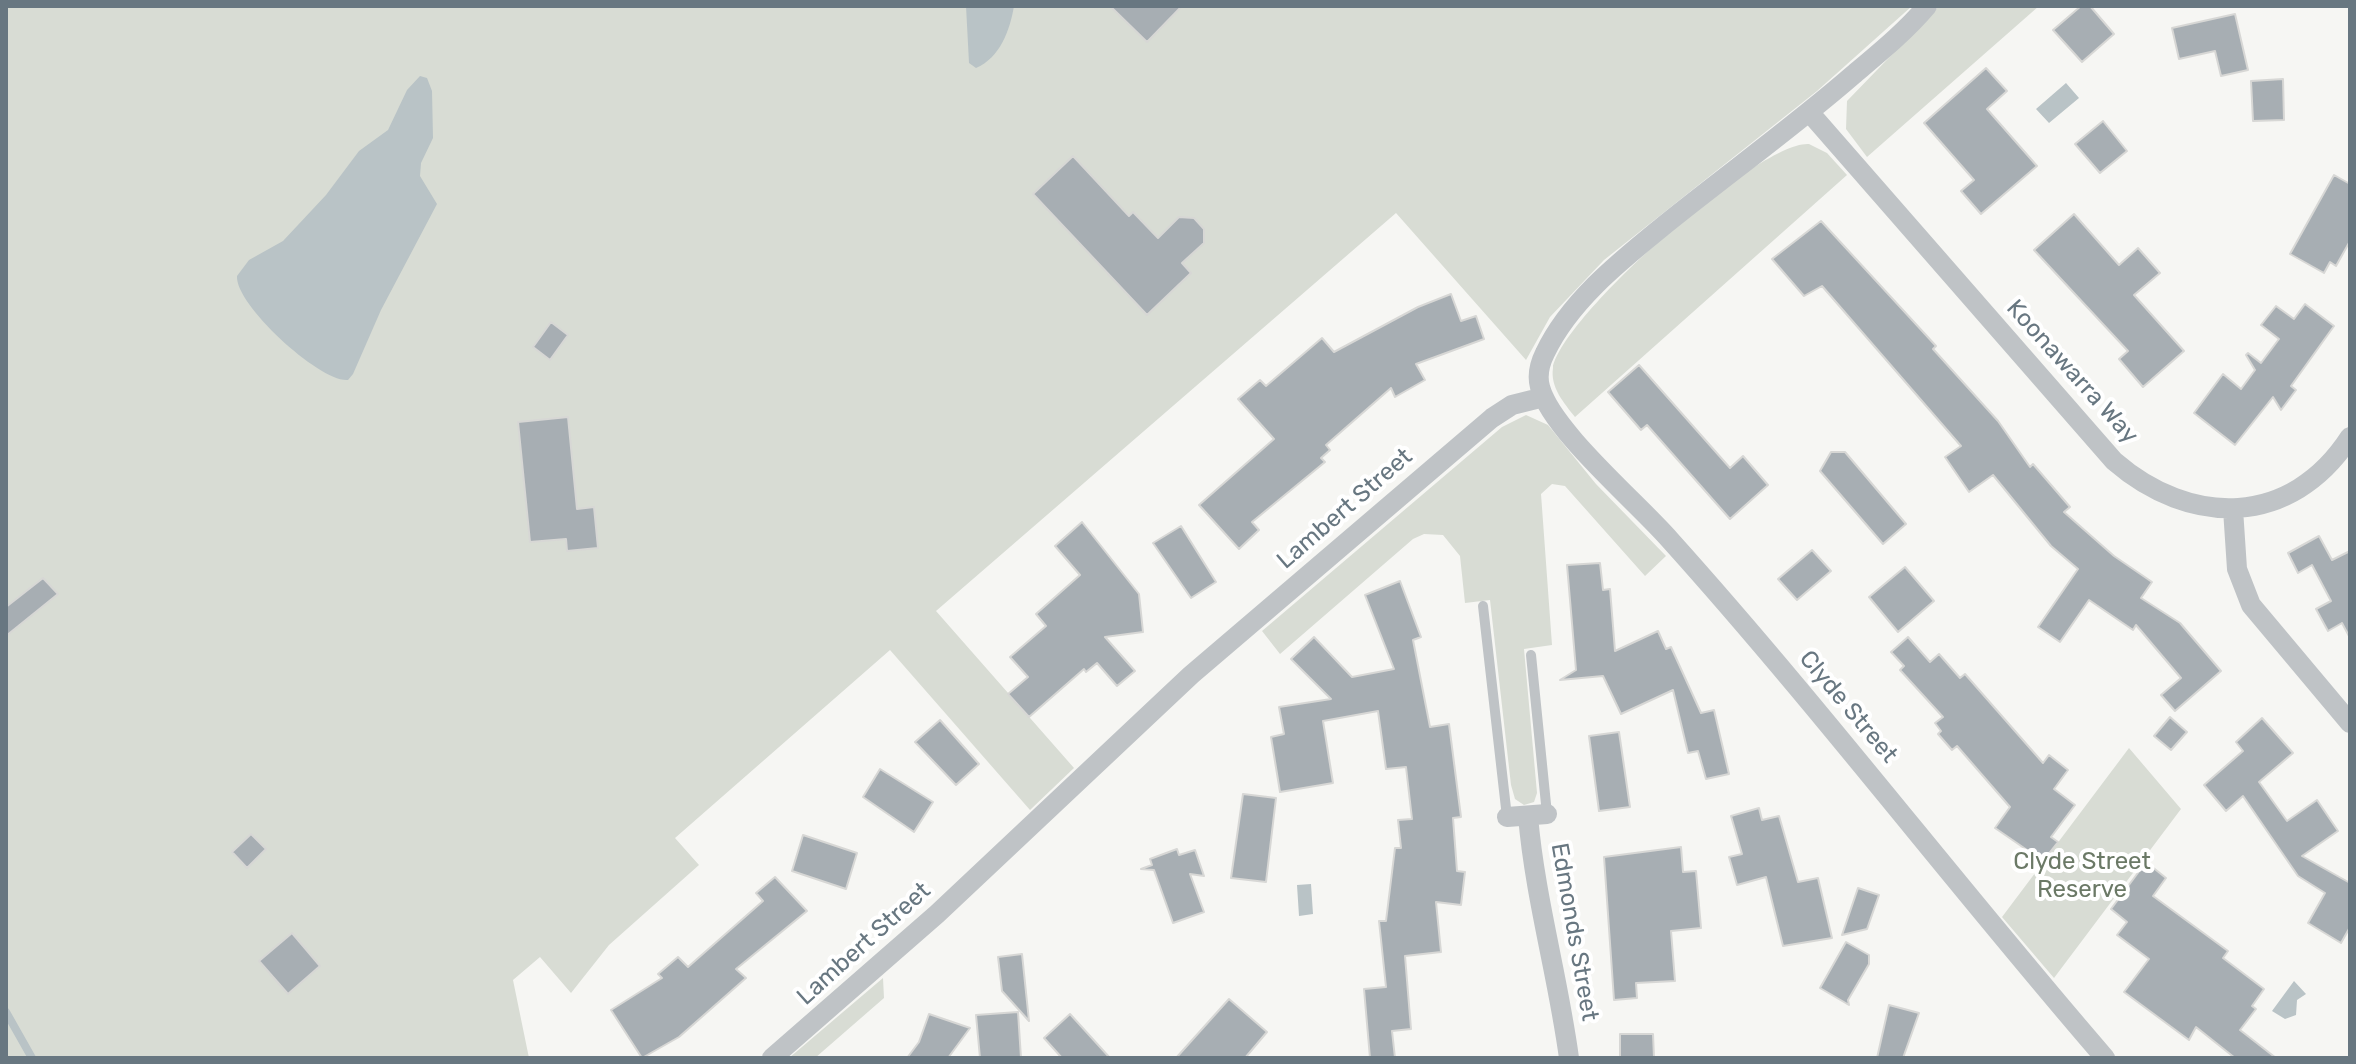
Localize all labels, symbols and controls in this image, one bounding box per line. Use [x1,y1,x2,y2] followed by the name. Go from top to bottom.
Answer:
[2000,294,2144,450] street label: Koonawarra Way
[1272,443,1418,575] street label: Lambert Street
[1793,645,1903,769] street label: Clyde Street
[1544,841,1604,1023] street label: Edmonds Street
[2013,848,2151,904] park label: Clyde Street Reserve
[791,877,937,1011] street label: Lambert Street

